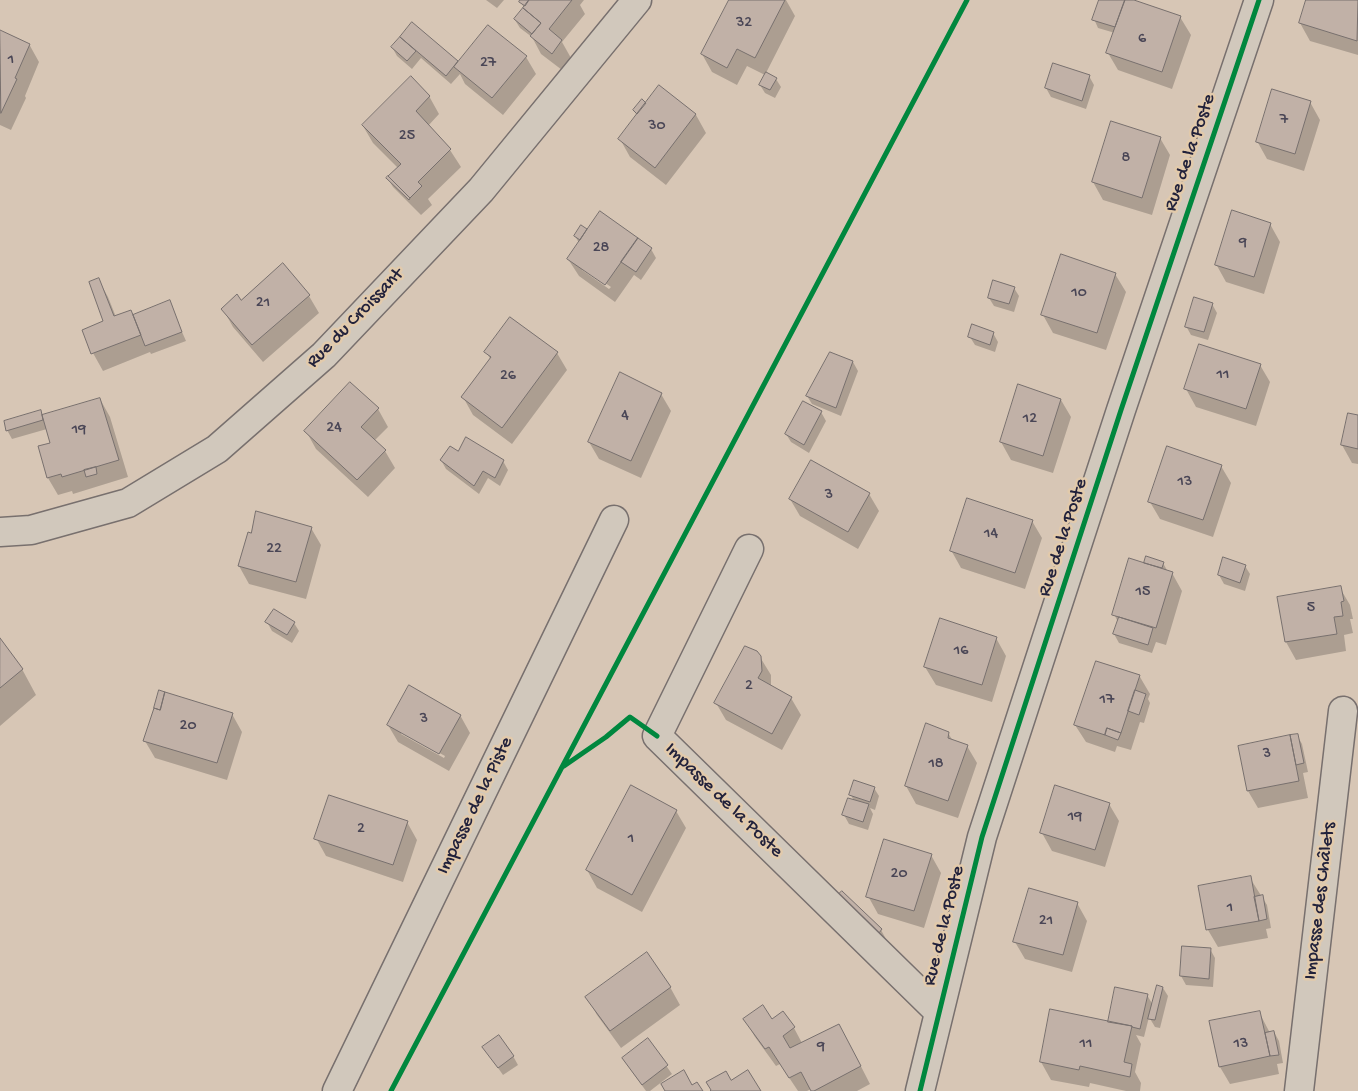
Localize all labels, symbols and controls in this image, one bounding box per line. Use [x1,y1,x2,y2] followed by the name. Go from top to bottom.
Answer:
[736,14,752,34] house number: 32
[1138,30,1146,50] house number: 6
[8,51,14,71] house number: 1
[480,54,496,74] house number: 27
[1160,91,1222,215] street label: Rue de la Poste
[1280,111,1288,131] house number: 7
[648,117,666,137] house number: 30
[399,127,415,147] house number: 25
[1122,149,1130,169] house number: 8
[1239,234,1247,254] house number: 9
[593,239,609,259] house number: 28
[303,264,409,374] street label: Rue du Croissant
[1071,284,1087,304] house number: 10
[256,294,270,314] house number: 21
[1217,366,1229,386] house number: 11
[500,367,516,387] house number: 26
[621,407,629,427] house number: 4
[1023,410,1037,430] house number: 12
[326,419,342,439] house number: 24
[72,421,86,441] house number: 19
[1178,473,1192,493] house number: 13
[1034,476,1094,600] street label: Rue de la Poste
[825,486,833,506] house number: 3
[984,525,998,545] house number: 14
[266,540,282,560] house number: 22
[1136,583,1150,603] house number: 15
[1307,599,1315,619] house number: 5
[954,642,968,662] house number: 16
[745,677,753,697] house number: 2
[1100,691,1114,711] house number: 17
[420,710,428,730] house number: 3
[180,717,196,737] house number: 20
[433,734,519,878] street label: Impasse de la Piste
[659,739,787,863] street label: Impasse de la Poste
[1263,745,1271,765] house number: 3
[928,755,944,775] house number: 18
[1068,808,1082,828] house number: 19
[357,820,365,840] house number: 2
[1300,821,1342,981] street label: Impasse des Châlets
[628,830,634,850] house number: 1
[919,864,971,988] street label: Rue de la Poste
[891,865,907,885] house number: 20
[1227,899,1233,919] house number: 1
[1039,912,1053,932] house number: 21
[1080,1035,1092,1055] house number: 11
[1234,1035,1248,1055] house number: 13
[817,1038,825,1058] house number: 9

